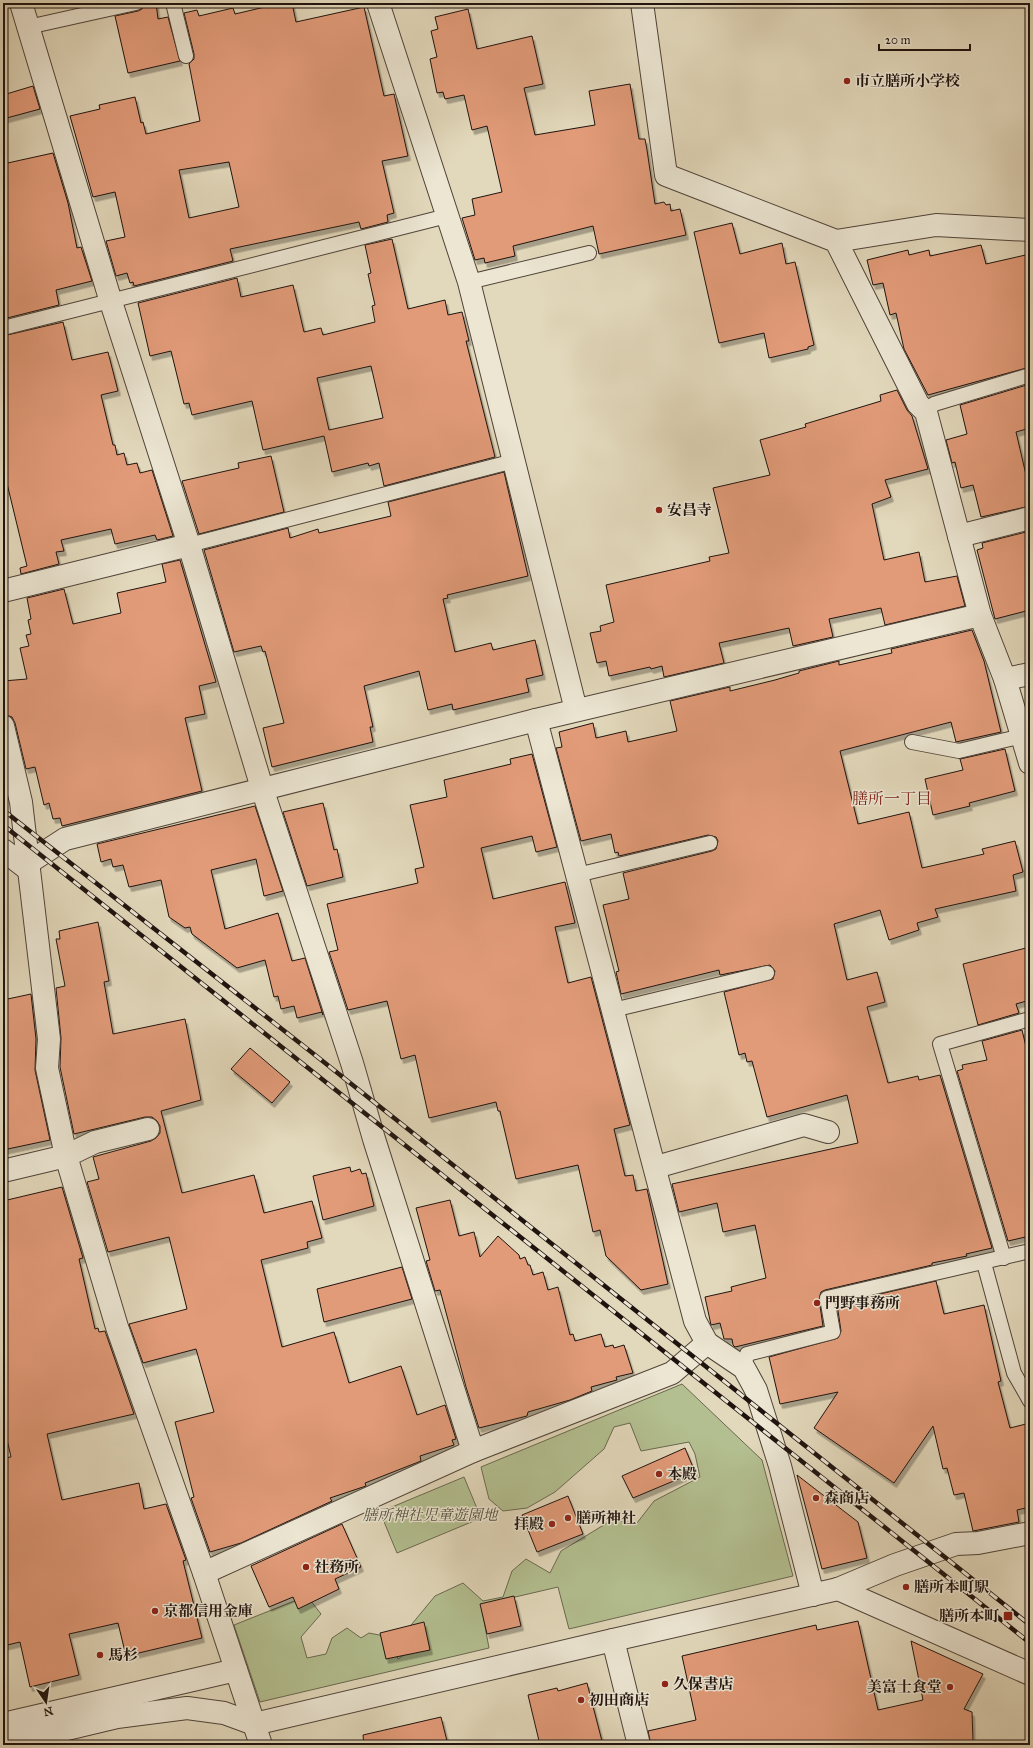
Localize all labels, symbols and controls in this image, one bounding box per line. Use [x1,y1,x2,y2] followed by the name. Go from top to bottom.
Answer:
[879,26,970,52] scale bar
[885,33,911,47] text: 20 m
[855,72,960,90] place label: 市立膳所小学校
[842,76,852,86] marker: 市立膳所小学校
[667,501,712,519] place label: 安昌寺
[654,505,664,515] marker: 安昌寺
[852,789,932,808] district label: 膳所一丁目
[825,1294,900,1312] place label: 門野事務所
[812,1298,822,1308] marker: 門野事務所
[667,1465,697,1483] place label: 本殿
[654,1469,664,1479] marker: 本殿
[824,1489,869,1507] place label: 森商店
[811,1493,821,1503] marker: 森商店
[362,1506,499,1524] park label: 膳所神社児童遊園地
[576,1509,636,1527] place label: 膳所神社
[563,1513,573,1523] marker: 膳所神社
[514,1515,544,1533] place label: 拝殿
[547,1519,557,1529] marker: 拝殿
[314,1558,359,1576] place label: 社務所
[301,1562,311,1572] marker: 社務所
[914,1578,989,1596] place label: 膳所本町駅
[901,1582,911,1592] marker: 膳所本町駅
[163,1602,253,1620] place label: 京都信用金庫
[150,1606,160,1616] marker: 京都信用金庫
[939,1607,999,1625] place label: 膳所本町
[1002,1610,1014,1622] marker: 膳所本町
[108,1646,138,1664] place label: 馬杉
[95,1650,105,1660] marker: 馬杉
[673,1675,733,1693] place label: 久保書店
[867,1678,942,1696] place label: 美富士食堂
[660,1679,670,1689] marker: 久保書店
[26,1682,66,1722] north arrow
[945,1682,955,1692] marker: 美富士食堂
[589,1691,649,1709] place label: 初田商店
[576,1695,586,1705] marker: 初田商店
[41,1704,54,1719] text: N

